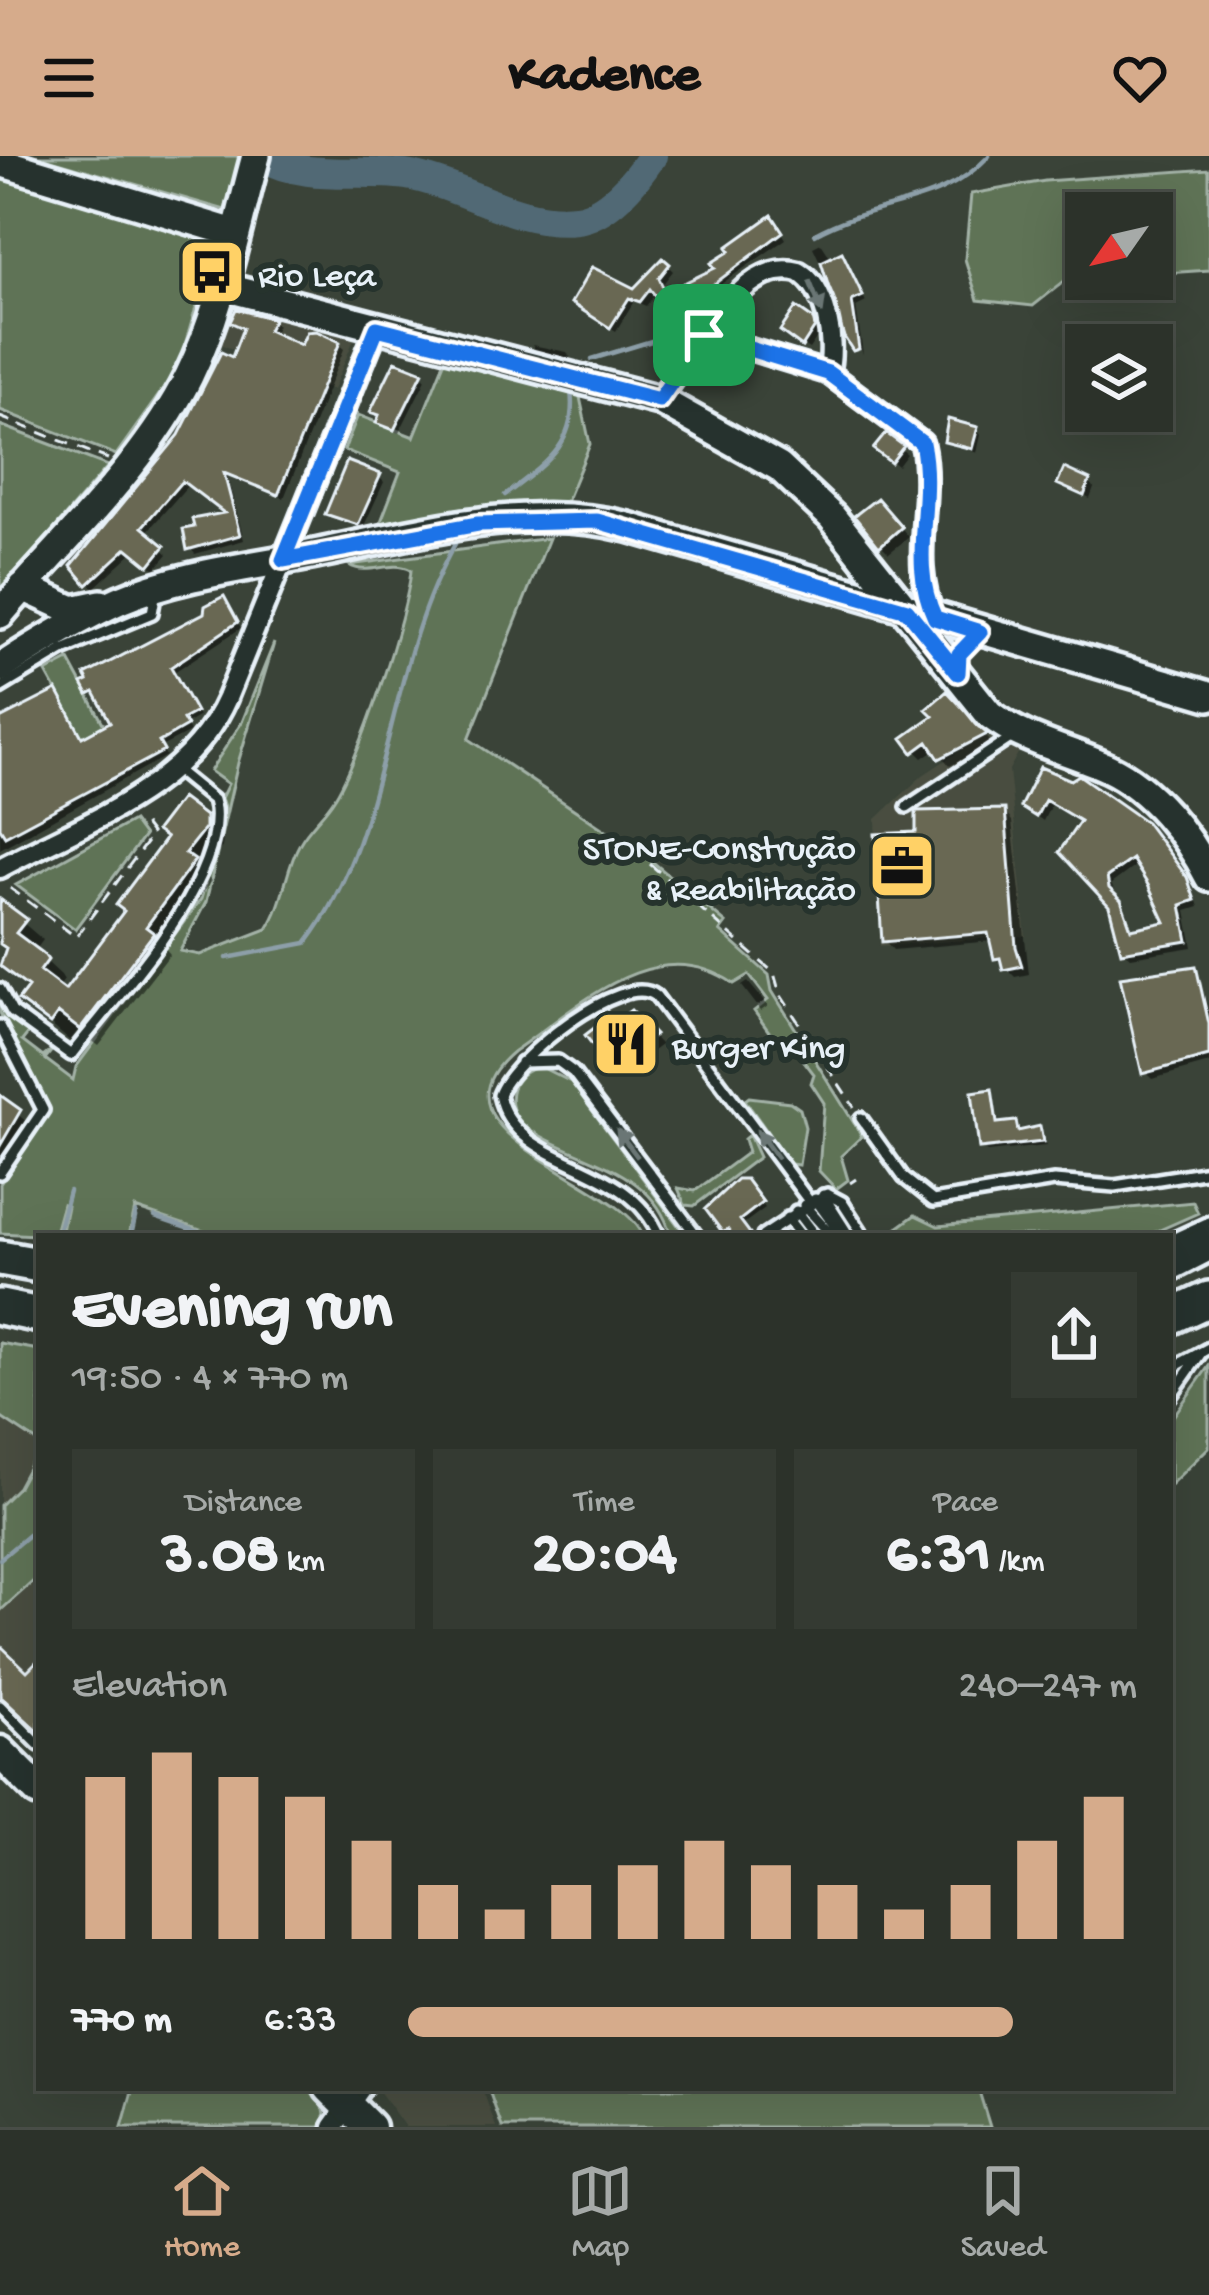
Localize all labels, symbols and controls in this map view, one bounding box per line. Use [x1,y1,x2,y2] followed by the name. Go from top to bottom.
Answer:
[36,45,102,111] icon: menu
[1107,45,1173,111] icon: heart
[509,46,700,110] text: Kadence
[1065,192,1173,300] north arrow
[1065,192,1173,432] map controls
[177,237,247,307] bus stop icon: Rio Leça
[258,257,377,300] place label: Rio Leça
[808,279,827,315] one-way arrow
[653,284,755,386] pin
[671,302,737,368] icon: arrive
[1065,324,1173,432] button: layers
[583,830,856,914] place label: STONE-Construção & Reabilitação
[867,831,937,901] office icon: STONE-Construção & Reabilitação
[591,1009,661,1079] restaurant icon: Burger King
[671,1029,846,1072] place label: Burger King
[615,1127,640,1158] one-way arrow
[755,1128,779,1160] one-way arrow
[1011,1272,1137,1398] button: share
[72,1273,392,1351] text: Evening run
[72,1357,348,1403] text: 19:50 · 4 × 770 m
[185,1485,302,1523] text: Distance
[574,1485,635,1523] text: Time
[933,1485,998,1523] text: Pace
[162,1523,279,1593] text: 3.08
[532,1523,677,1593] text: 20:04
[886,1523,991,1593] text: 6:31
[279,1544,325,1582] text: km
[991,1544,1045,1582] text: /km
[72,1665,227,1711] text: Elevation
[959,1665,1137,1711] text: 240–247 m
[72,1999,172,2045] text: 770 m
[264,1999,337,2045] text: 6:33
[164,2158,240,2268] tab: Home
[567,2158,633,2268] tab: Map
[961,2158,1045,2268] tab: Saved

